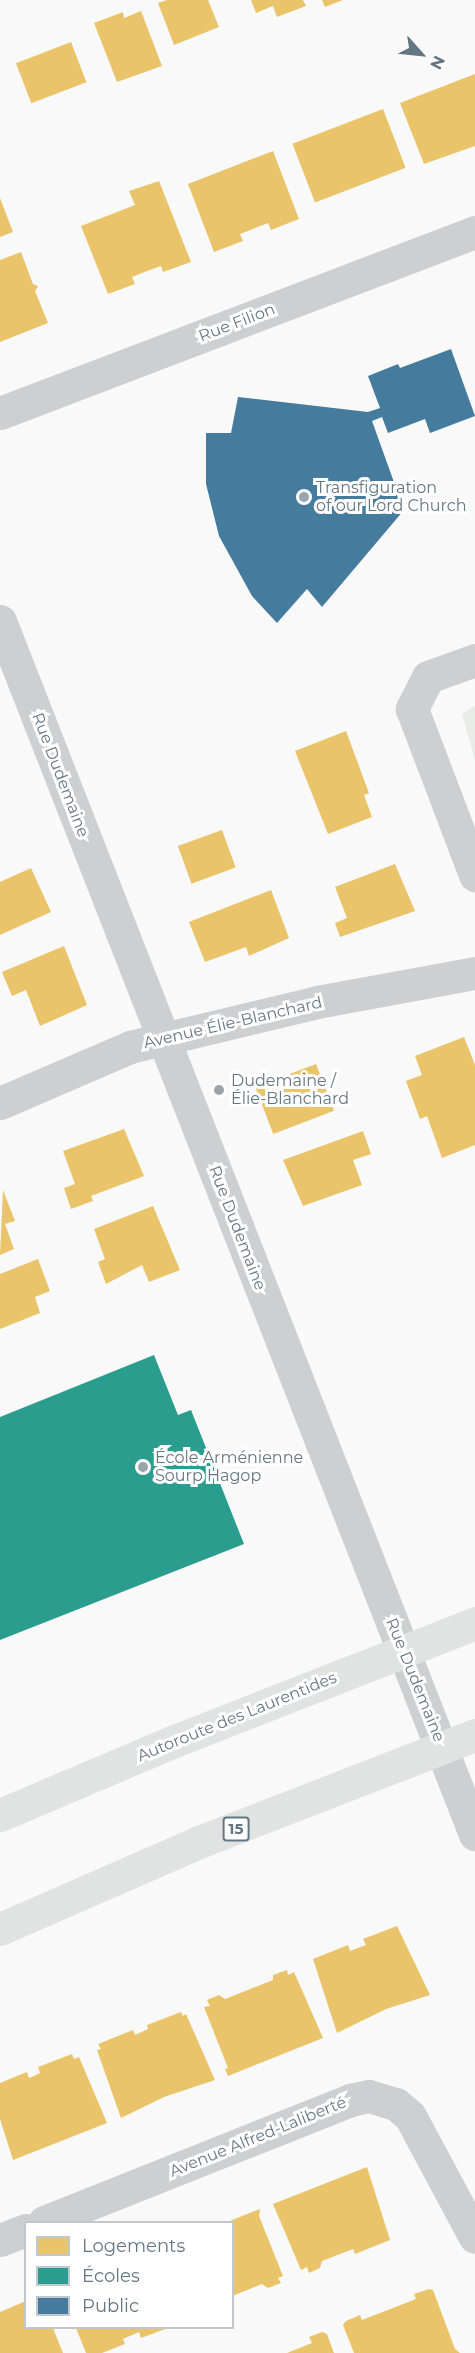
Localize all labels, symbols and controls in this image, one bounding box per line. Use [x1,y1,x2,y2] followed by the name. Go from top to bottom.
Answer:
[391,24,451,84] north arrow
[426,52,449,72] text: N
[196,300,278,346] street label: Rue Filion
[316,478,466,516] place label: Transfiguration of our Lord Church
[297,490,311,504] marker: Transfiguration of our Lord Church
[27,710,93,840] street label: Rue Dudemaine
[142,993,324,1053] street label: Avenue Élie-Blanchard
[231,1071,349,1109] place label: Dudemaine / Élie-Blanchard
[212,1083,226,1097] marker: Dudemaine / Élie-Blanchard
[204,1163,270,1293] street label: Rue Dudemaine
[155,1448,303,1486] place label: École Arménienne Sourp Hagop
[136,1460,150,1474] marker: École Arménienne Sourp Hagop
[381,1615,449,1745] street label: Rue Dudemaine
[135,1668,339,1766] street label: Autoroute des Laurentides
[222,1817,250,1841] road number: 15
[167,2093,349,2181] street label: Avenue Alfred-Laliberté
[24,2221,234,2329] legend
[82,2235,185,2257] text: Logements
[82,2265,140,2287] text: Écoles
[82,2295,139,2317] text: Public

